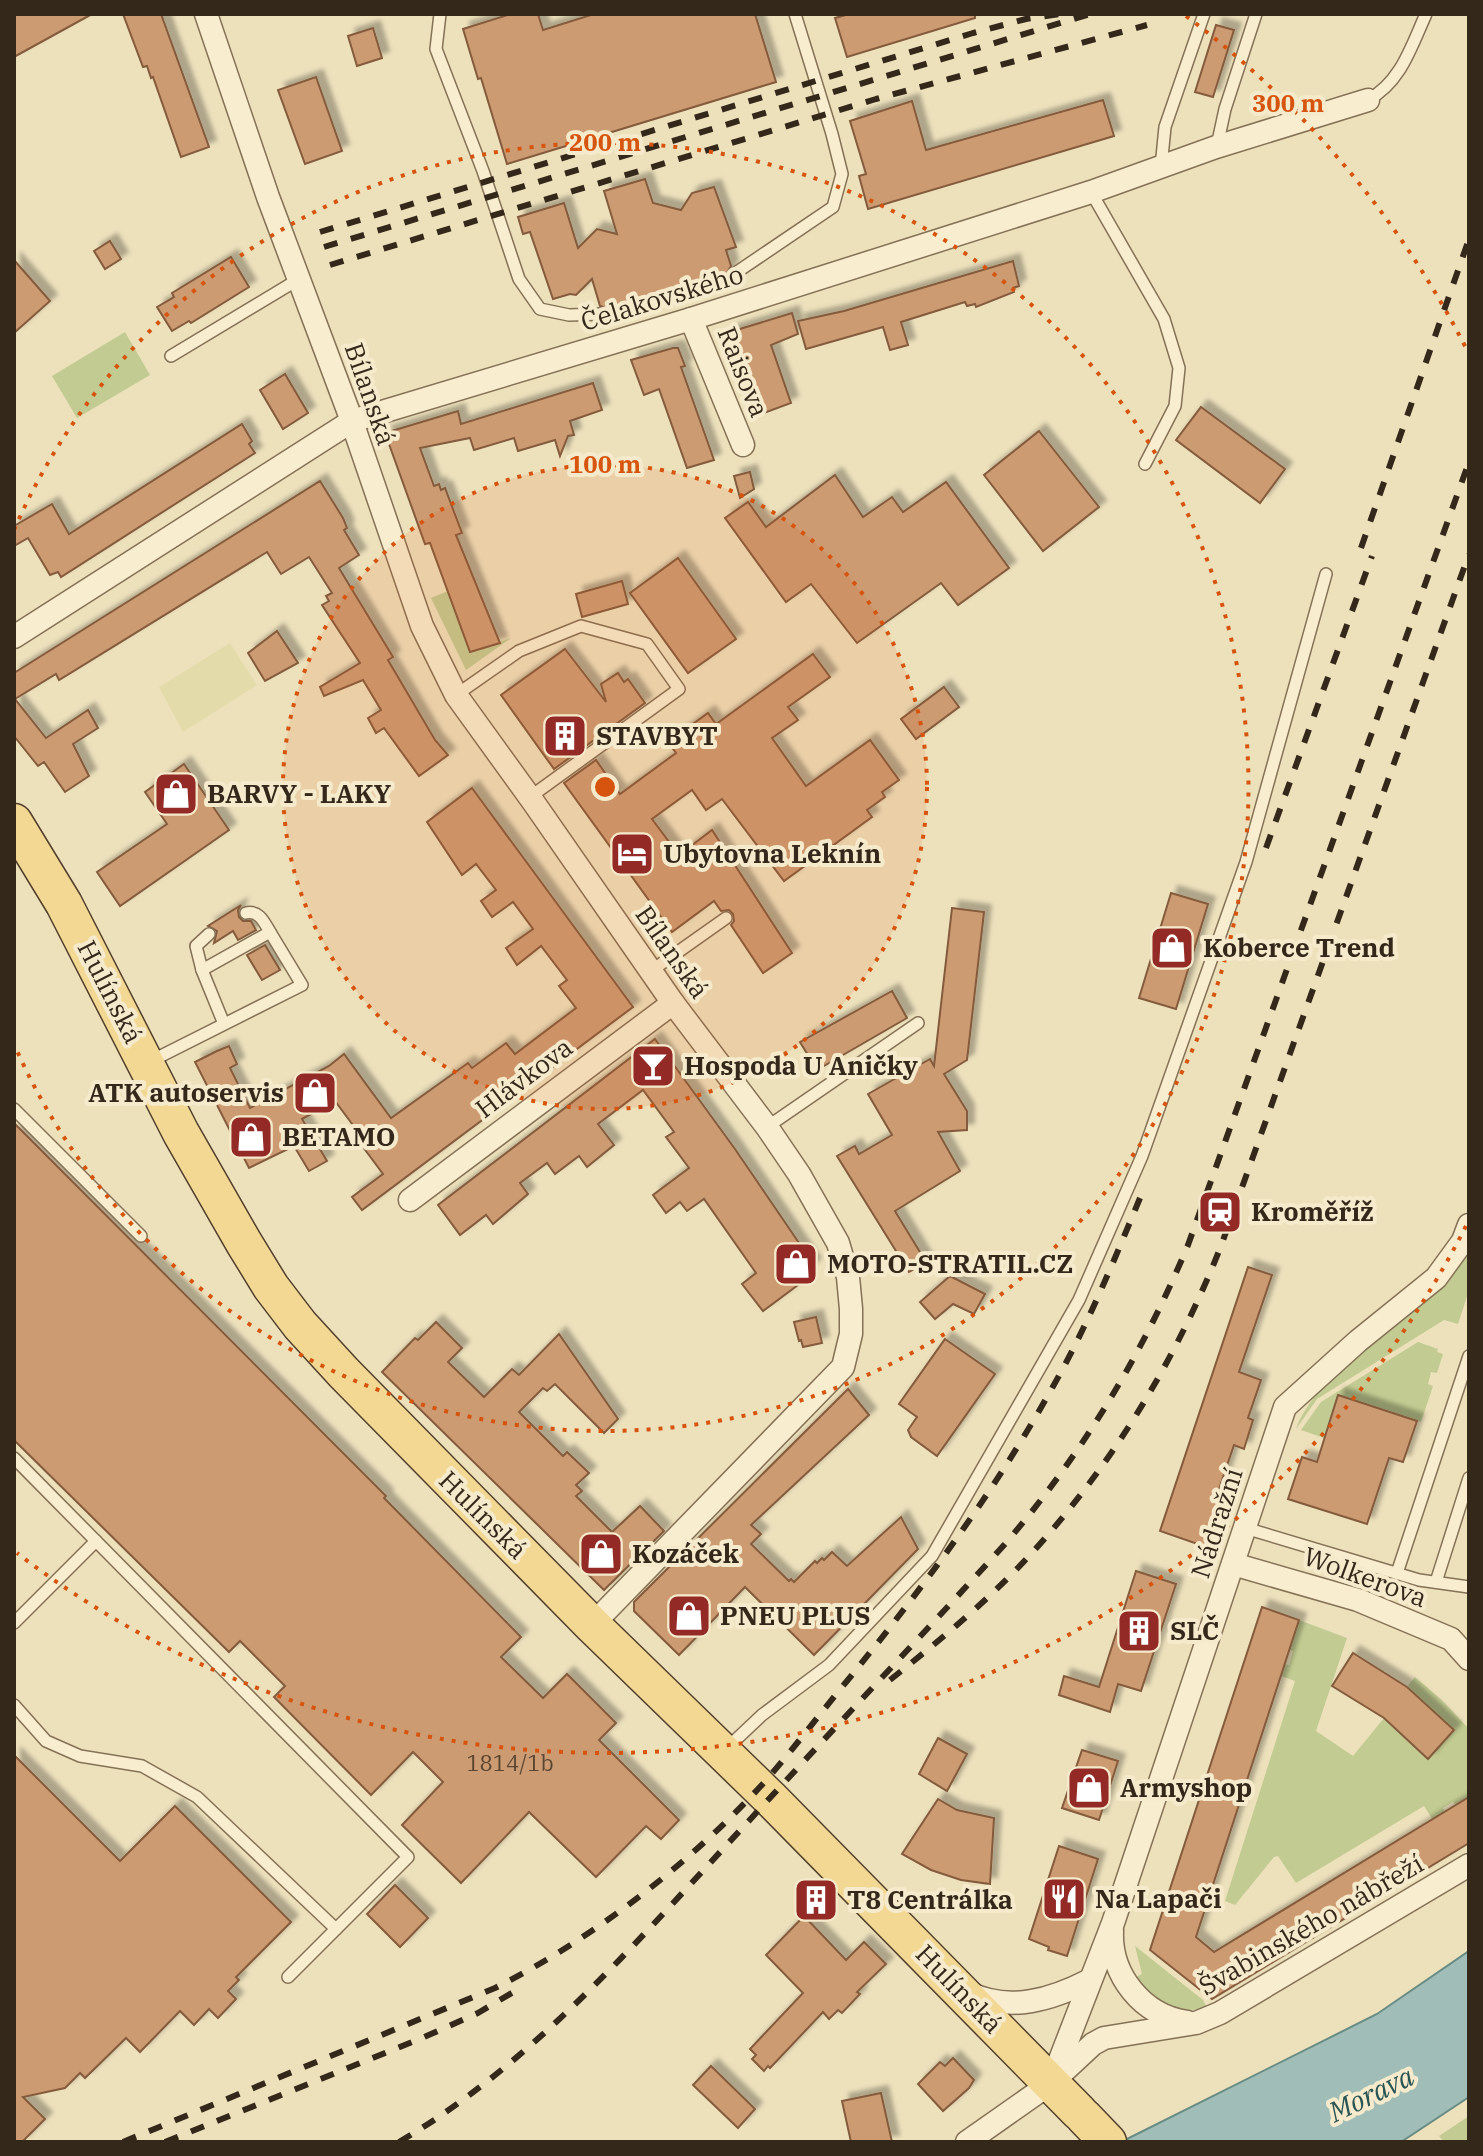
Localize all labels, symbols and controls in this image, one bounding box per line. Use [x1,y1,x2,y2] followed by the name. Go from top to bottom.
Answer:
[1252,87,1324,119] text: 300 m
[569,126,641,158] text: 200 m
[576,256,747,338] street label: Čelakovského
[710,321,777,422] street label: Raisova
[338,338,404,449] street label: Bílanská
[569,448,641,480] text: 100 m
[541,712,589,760] building icon: STAVBYT
[596,718,718,752] place label: STAVBYT
[152,770,200,818] shop icon: BARVY - LAKY
[591,773,619,801] centre of rings
[207,776,392,810] place label: BARVY - LAKY
[608,830,656,878] hotel icon: Ubytovna Leknín
[663,836,881,870] place label: Ubytovna Leknín
[628,898,717,1005] street label: Bílanská
[1148,924,1196,972] shop icon: Koberce Trend
[1203,930,1395,964] place label: Koberce Trend
[70,934,151,1049] street label: Hulínská
[468,1030,579,1125] street label: Hlávkova
[629,1042,677,1090] bar icon: Hospoda U Aničky
[684,1048,918,1082] place label: Hospoda U Aničky
[291,1069,339,1117] shop icon: ATK autoservis
[88,1075,284,1109] place label: ATK autoservis
[227,1113,275,1161] shop icon: BETAMO
[282,1119,396,1153] place label: BETAMO
[1196,1188,1244,1236] station icon: Kroměříž
[1251,1194,1374,1228] place label: Kroměříž
[772,1240,820,1288] shop icon: MOTO-STRATIL.CZ
[827,1246,1073,1280] place label: MOTO-STRATIL.CZ
[432,1463,535,1566] street label: Hulínská
[1182,1463,1250,1582] street label: Nádražní
[577,1530,625,1578] shop icon: Kozáček
[632,1536,740,1570] place label: Kozáček
[1299,1538,1432,1614] street label: Wolkerova
[665,1592,713,1640] shop icon: PNEU PLUS
[720,1598,871,1632] place label: PNEU PLUS
[1115,1607,1163,1655] building icon: SLČ
[1170,1613,1219,1647] place label: SLČ
[466,1748,554,1777] house number: 1814/1b
[1065,1764,1113,1812] shop icon: Armyshop
[1120,1770,1252,1804] place label: Armyshop
[1192,1846,1429,2002] street label: Švabinského nábřeží
[1040,1875,1088,1923] restaurant icon: Na Lapači
[792,1876,840,1924] building icon: T8 Centrálka
[1095,1881,1222,1915] place label: Na Lapači
[847,1882,1013,1916] place label: T8 Centrálka
[909,1936,1011,2040] street label: Hulínská
[1321,2057,1420,2130] water label: Morava

